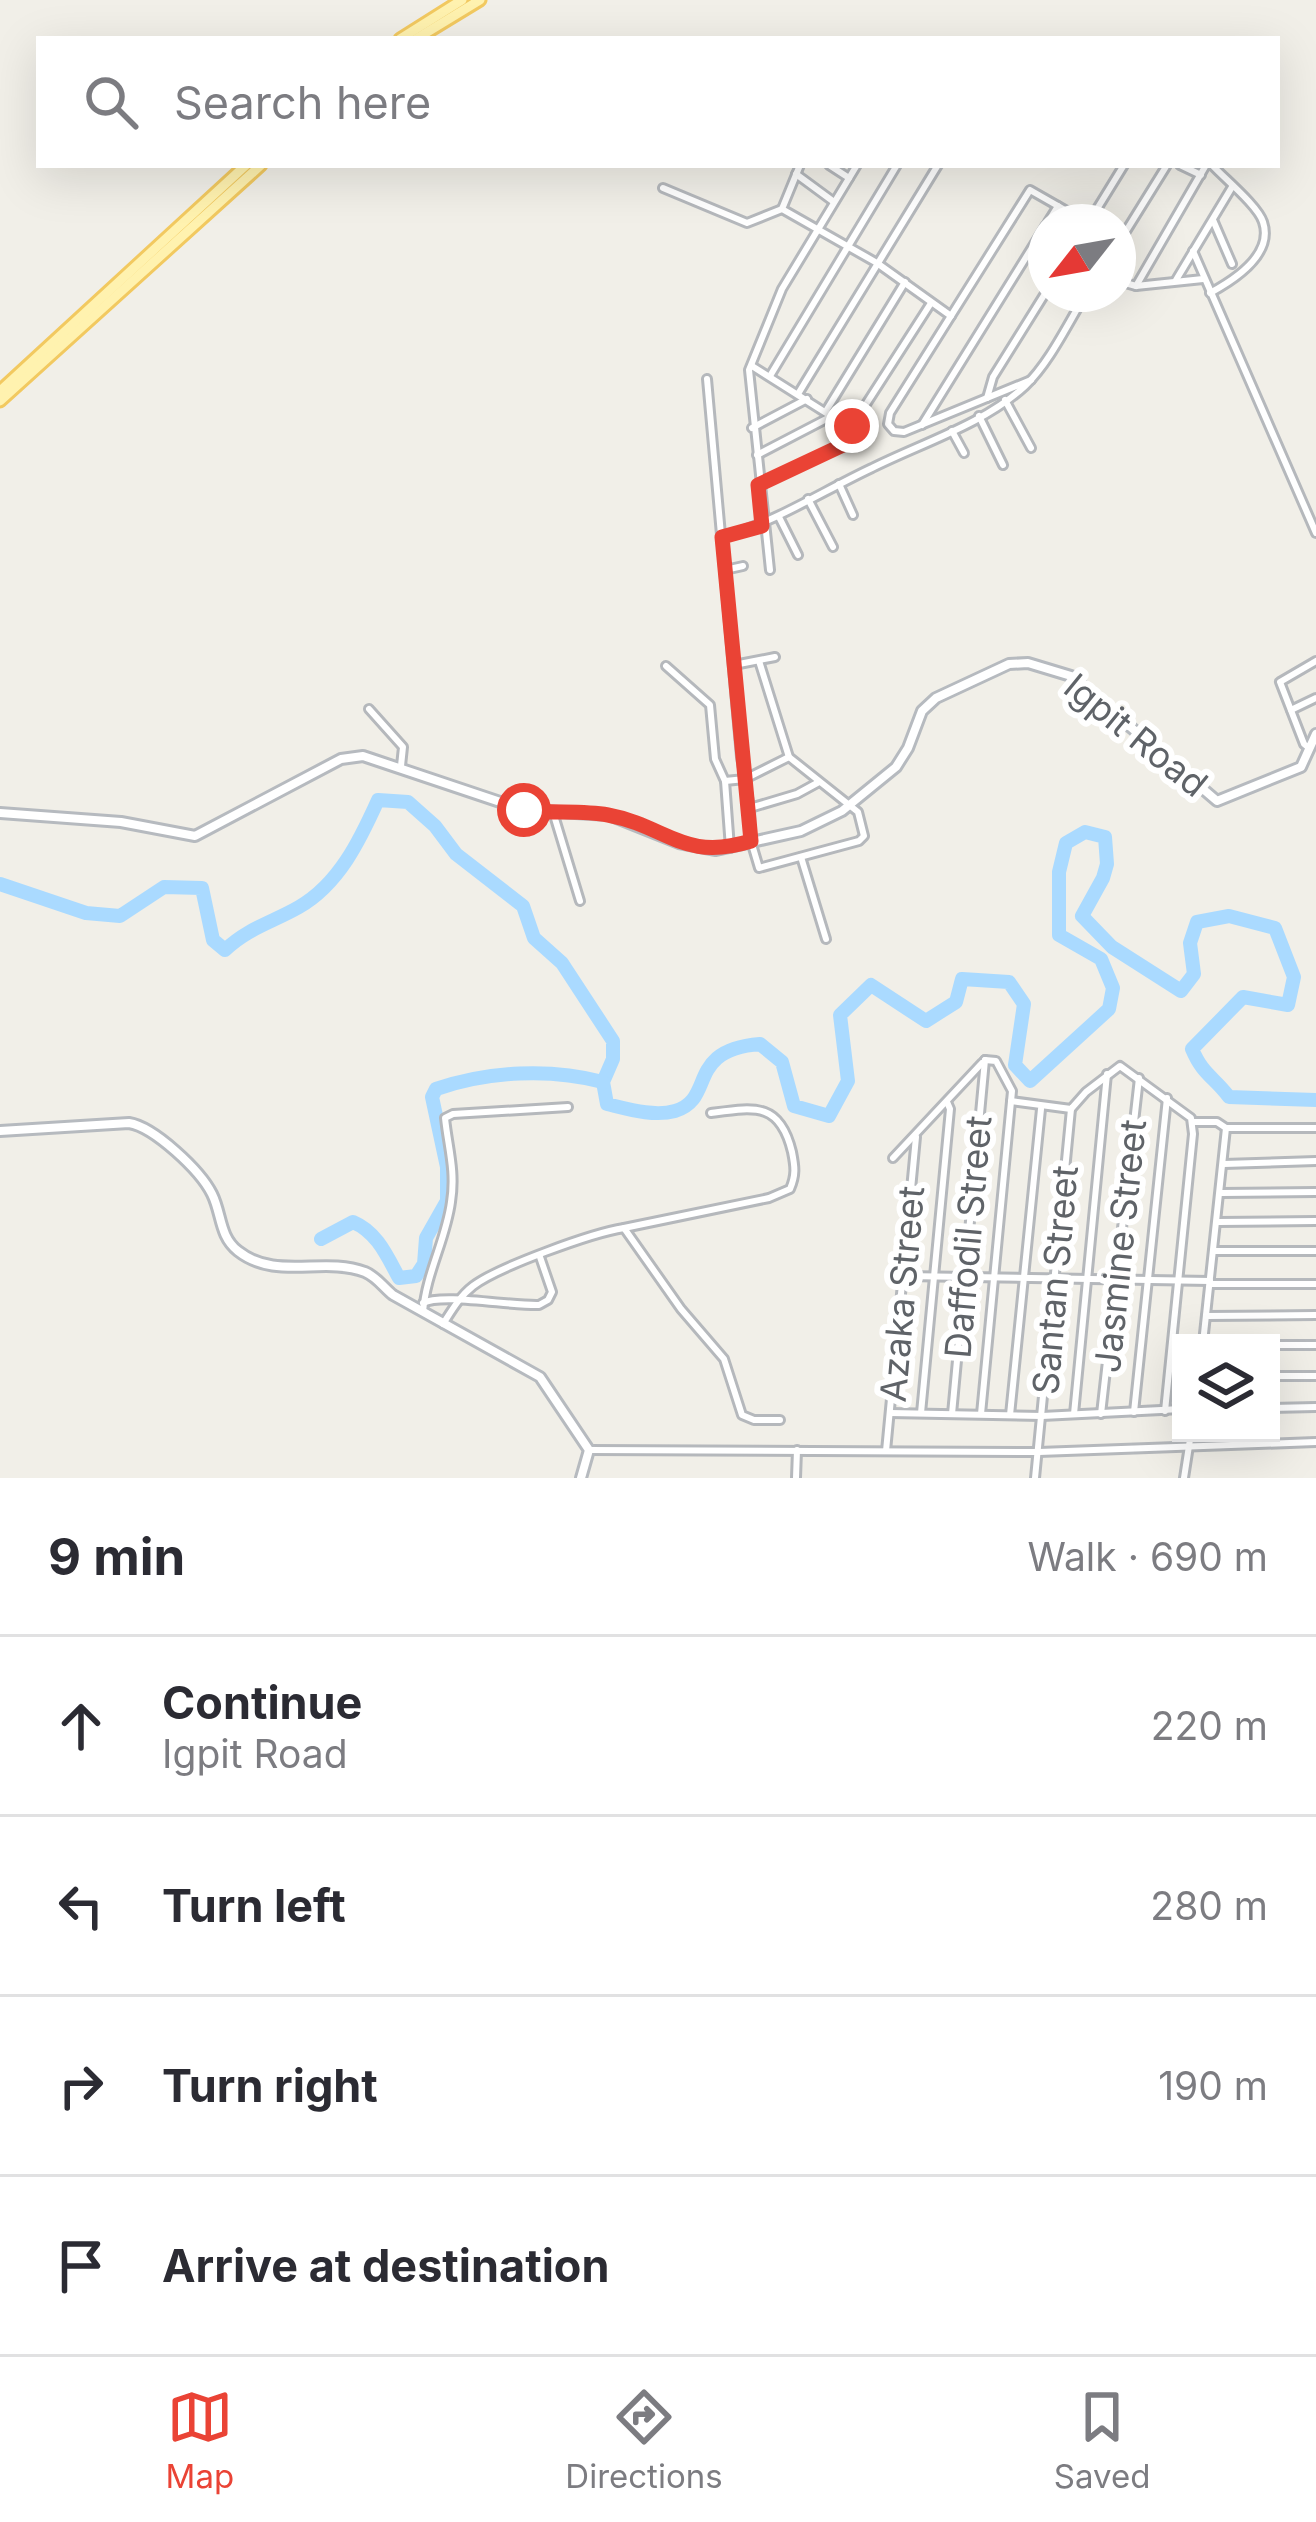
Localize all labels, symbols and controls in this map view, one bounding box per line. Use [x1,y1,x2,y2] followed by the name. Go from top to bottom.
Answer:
[36,36,1280,168] search box
[78,69,144,135] icon: search
[174,75,431,130] text: Search here
[1028,204,1136,312] north arrow
[825,399,879,453] route end
[1056,664,1216,806] street label: Igpit Road
[497,783,551,837] route start
[935,1114,1001,1360] street label: Daffodil Street
[1085,1117,1155,1375] street label: Jasmine Street
[1023,1163,1087,1396] street label: Santan Street
[871,1184,933,1404] street label: Azaka Street
[1172,1334,1280,1442] map controls
[1172,1334,1280,1442] button: layers
[48,1526,185,1587] text: 9 min
[1028,1533,1268,1580] text: Walk · 690 m
[162,1675,362,1730] text: Continue
[48,1693,114,1759] icon: ahead
[1151,1702,1268,1749] text: 220 m
[162,1730,348,1777] text: Igpit Road
[48,1873,114,1939] icon: left
[162,1878,346,1933] text: Turn left
[1150,1882,1268,1929] text: 280 m
[48,2053,114,2119] icon: right
[162,2058,378,2113] text: Turn right
[1158,2062,1268,2109] text: 190 m
[48,2233,114,2299] icon: arrive
[162,2238,609,2293] text: Arrive at destination
[166,2384,234,2496] tab: Map
[565,2384,723,2496] tab: Directions
[1054,2384,1150,2496] tab: Saved

